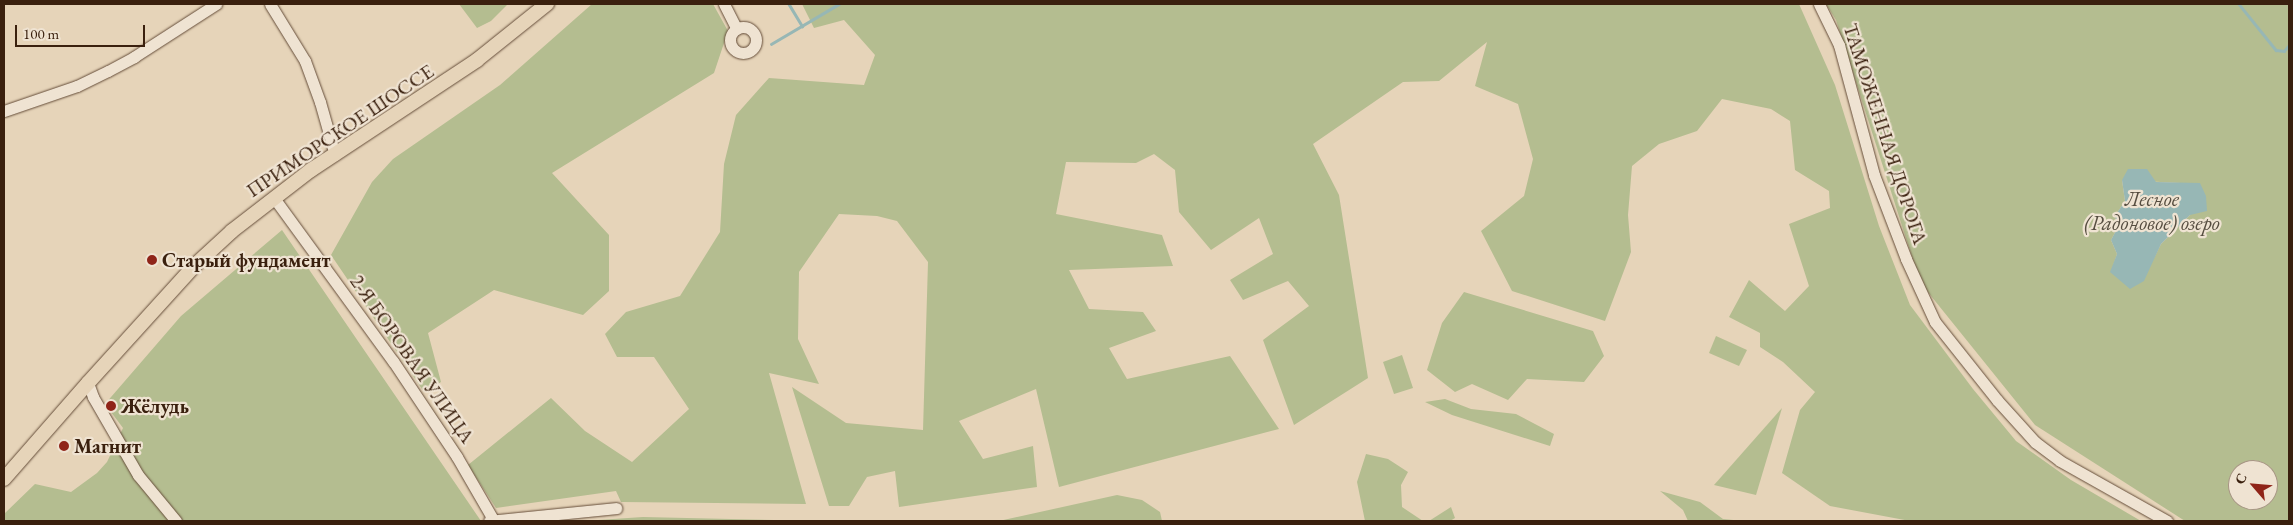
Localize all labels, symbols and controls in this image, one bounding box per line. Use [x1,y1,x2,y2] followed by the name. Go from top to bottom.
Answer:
[18,15,148,47] scale bar
[1838,21,1932,247] street label: ТАМОЖЕННАЯ ДОРОГА
[23,24,59,43] text: 100 m
[242,59,438,203] street label: ПРИМОРСКОЕ ШОССЕ
[2084,186,2220,236] water label: Лесное (Радоновое) озеро
[162,248,330,272] place label: Старый фундамент
[146,254,158,266] marker: Старый фундамент
[345,270,479,448] street label: 2-Я БОРОВАЯ УЛИЦА
[121,394,189,418] place label: Жёлудь
[105,400,117,412] marker: Жёлудь
[74,434,141,458] place label: Магнит
[58,440,70,452] marker: Магнит
[2228,460,2278,510] north arrow
[2230,470,2251,487] text: С

